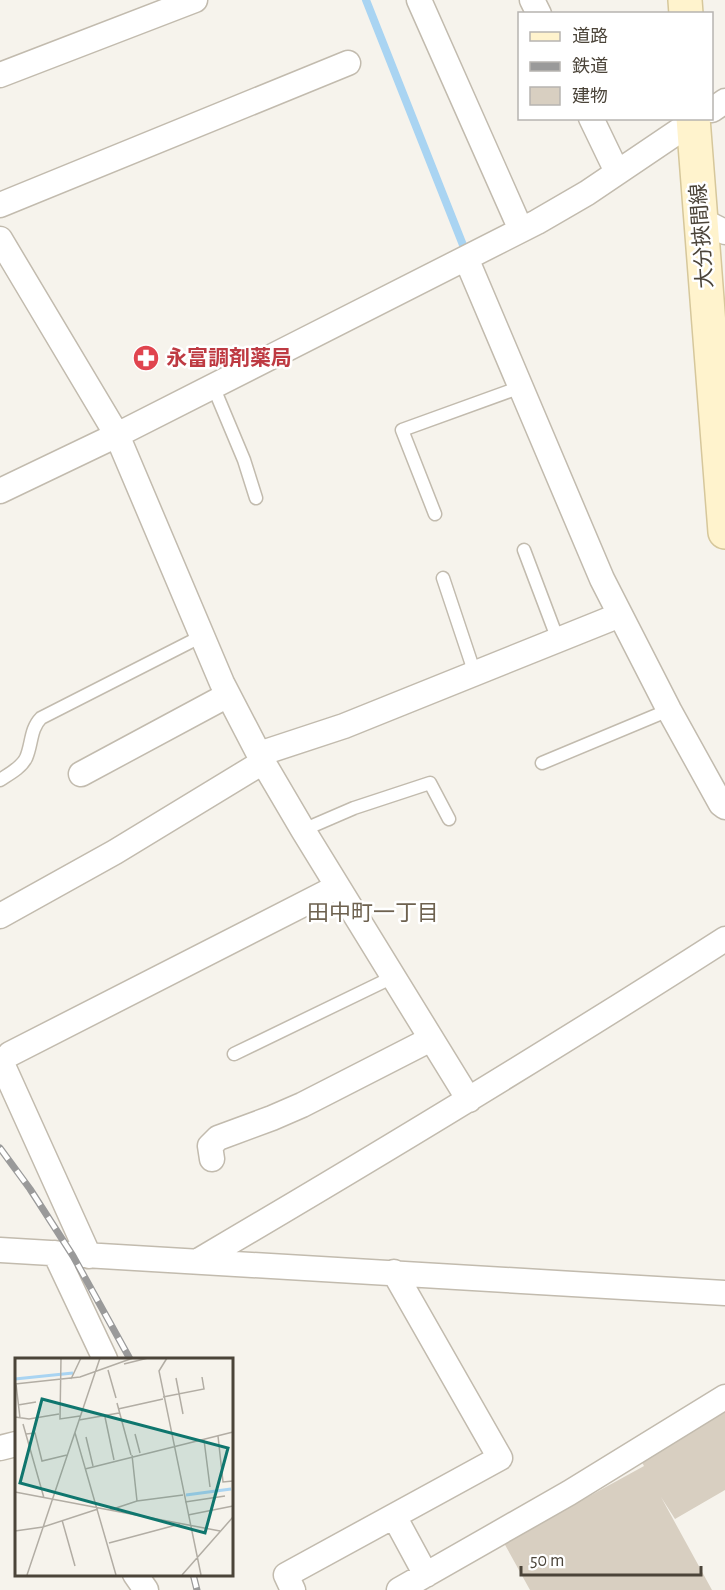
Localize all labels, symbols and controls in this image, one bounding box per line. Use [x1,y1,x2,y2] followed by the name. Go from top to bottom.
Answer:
[518,12,713,120] legend
[572,26,608,46] text: 道路
[572,56,608,76] text: 鉄道
[572,86,608,106] text: 建物
[687,183,716,289] street label: 大分挾間線
[131,343,161,373] pharmacy icon: 永富調剤薬局
[166,347,292,369] place label: 永富調剤薬局
[307,901,439,924] district label: 田中町一丁目
[15,1358,232,1575] inset map
[521,1539,701,1577] scale bar
[530,1552,564,1570] text: 50 m

